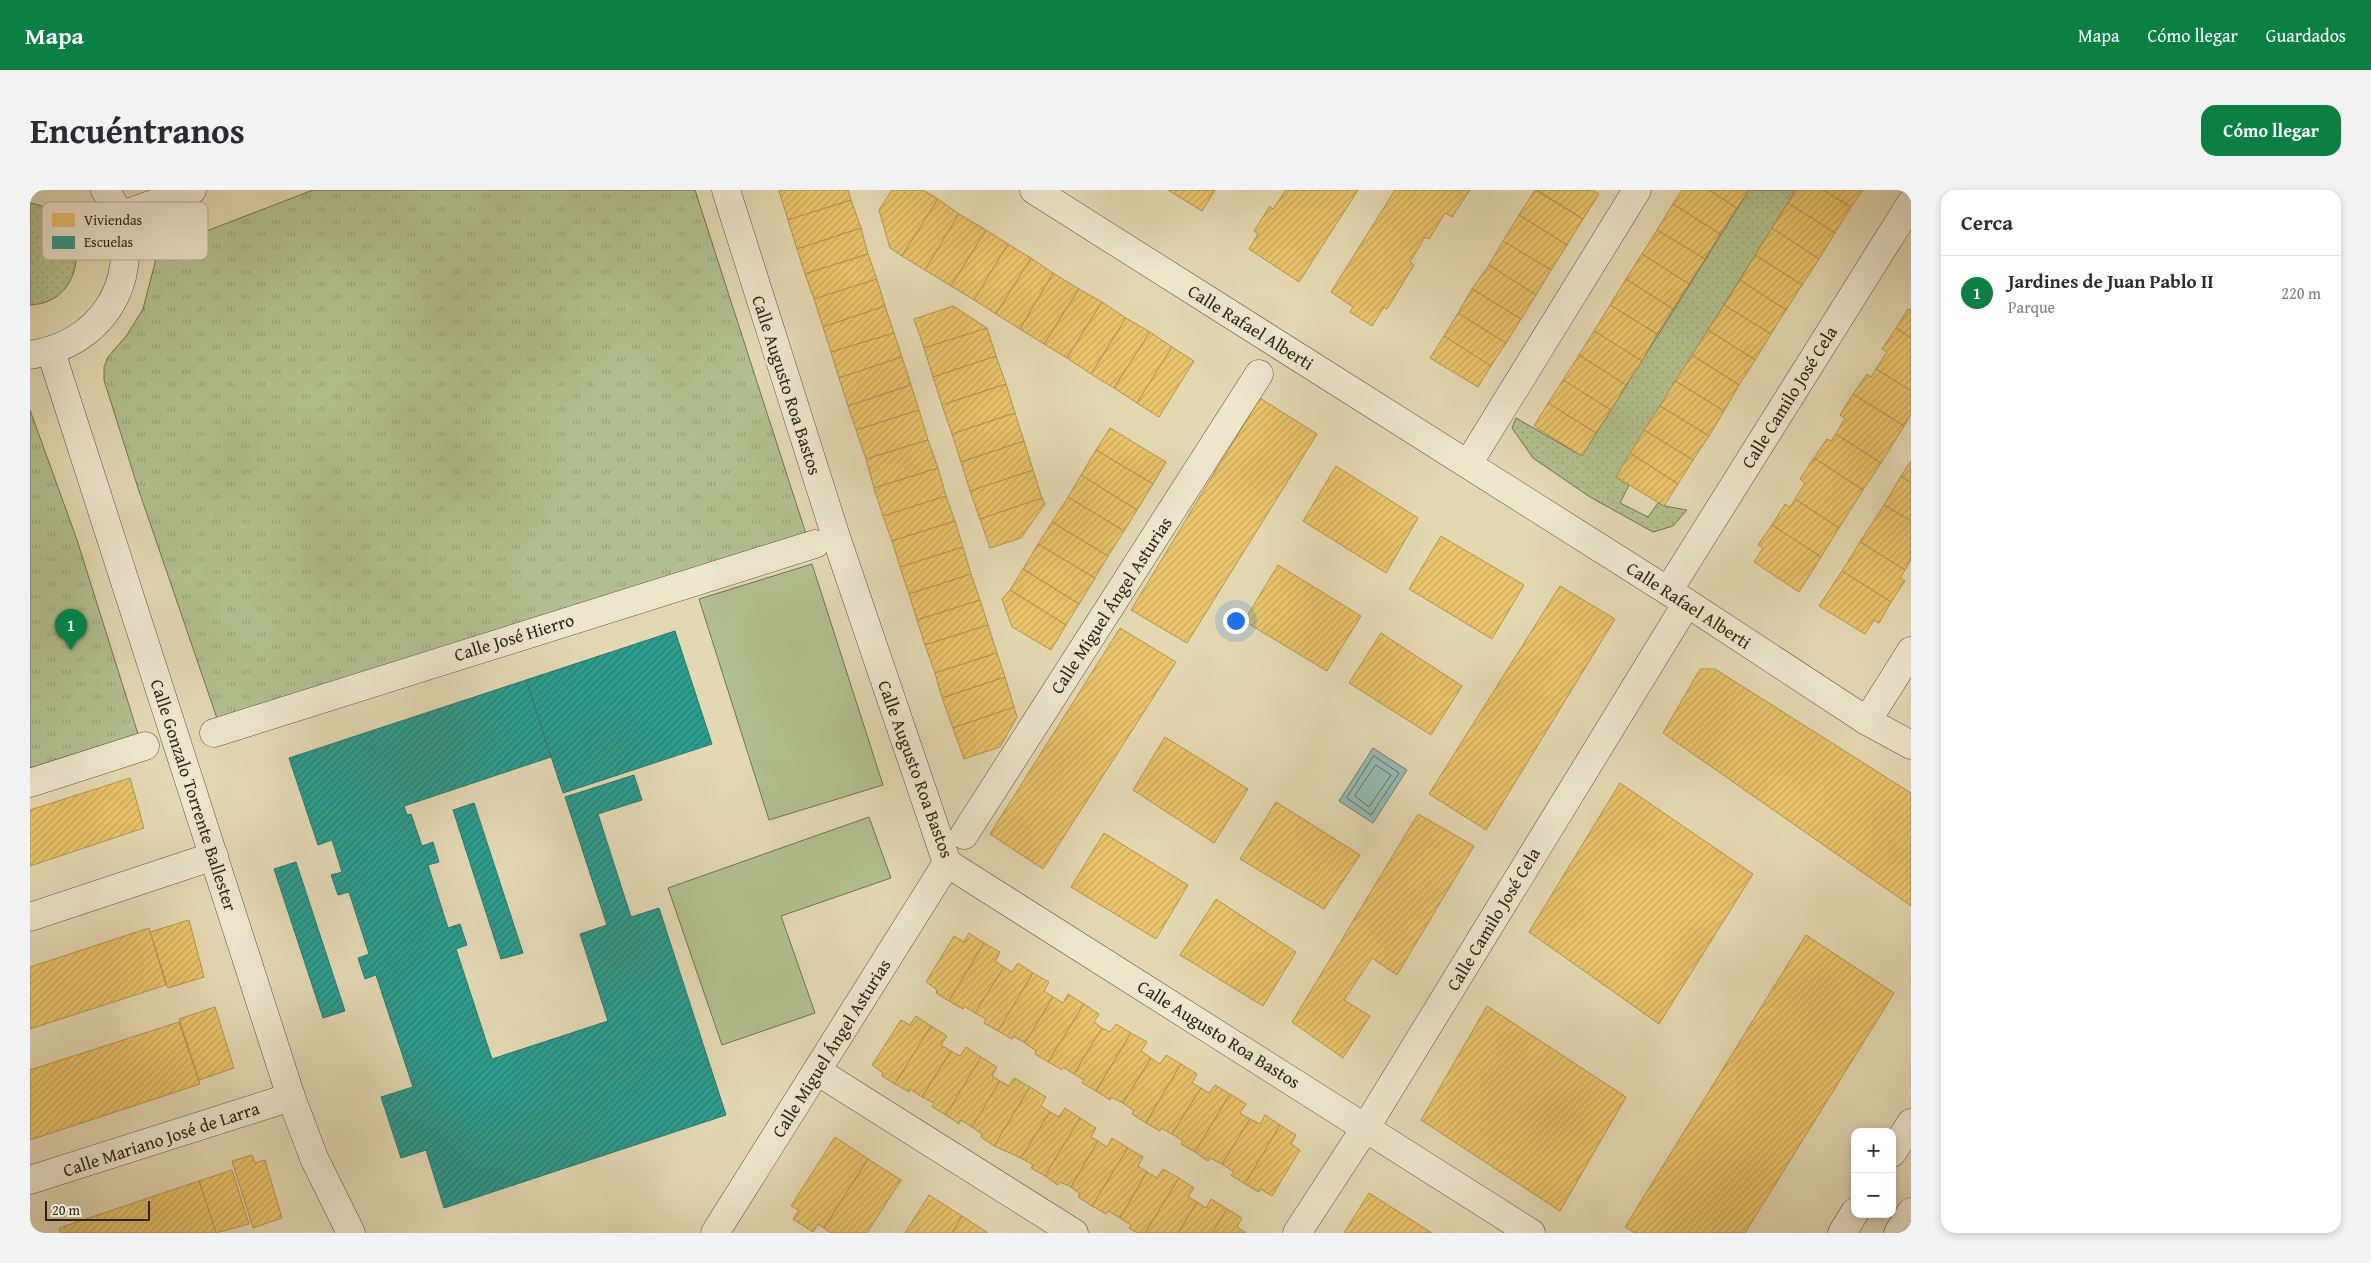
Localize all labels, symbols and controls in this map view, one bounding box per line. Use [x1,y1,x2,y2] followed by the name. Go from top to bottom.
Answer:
[25,18,84,53] text: Mapa
[2078,22,2120,49] text: Mapa
[2148,22,2238,49] text: Cómo llegar
[2266,22,2346,49] text: Guardados
[30,105,245,156] text: Encuéntranos
[2201,105,2341,156] button: Cómo llegar
[42,202,208,260] legend
[1961,207,2013,238] text: Cerca
[84,210,142,230] text: Viviendas
[84,232,133,252] text: Escuelas
[2008,267,2214,295] text: Jardines de Juan Pablo II
[1183,277,1319,377] street label: Calle Rafael Alberti
[1973,281,1981,305] text: 1
[2281,281,2321,305] text: 220 m
[745,292,829,478] street label: Calle Augusto Roa Bastos
[2008,295,2055,319] text: Parque
[1734,320,1844,473] street label: Calle Camilo José Cela
[1043,511,1179,699] street label: Calle Miguel Ángel Asturias
[1621,554,1757,656] street label: Calle Rafael Alberti
[451,606,577,668] street label: Calle José Hierro
[1223,608,1249,634] your location
[55,609,87,650] pin: 1
[144,676,244,915] street label: Calle Gonzalo Torrente Ballester
[871,676,961,862] street label: Calle Augusto Roa Bastos
[1439,842,1547,996] street label: Calle Camilo José Cela
[765,953,897,1143] street label: Calle Miguel Ángel Asturias
[1132,973,1306,1095] street label: Calle Augusto Roa Bastos
[59,1094,263,1184] street label: Calle Mariano José de Larra
[1851,1128,1896,1218] map controls
[1851,1128,1896,1173] button: +
[1851,1173,1896,1218] button: −
[45,1198,150,1221] scale bar
[52,1200,80,1220] text: 20 m

